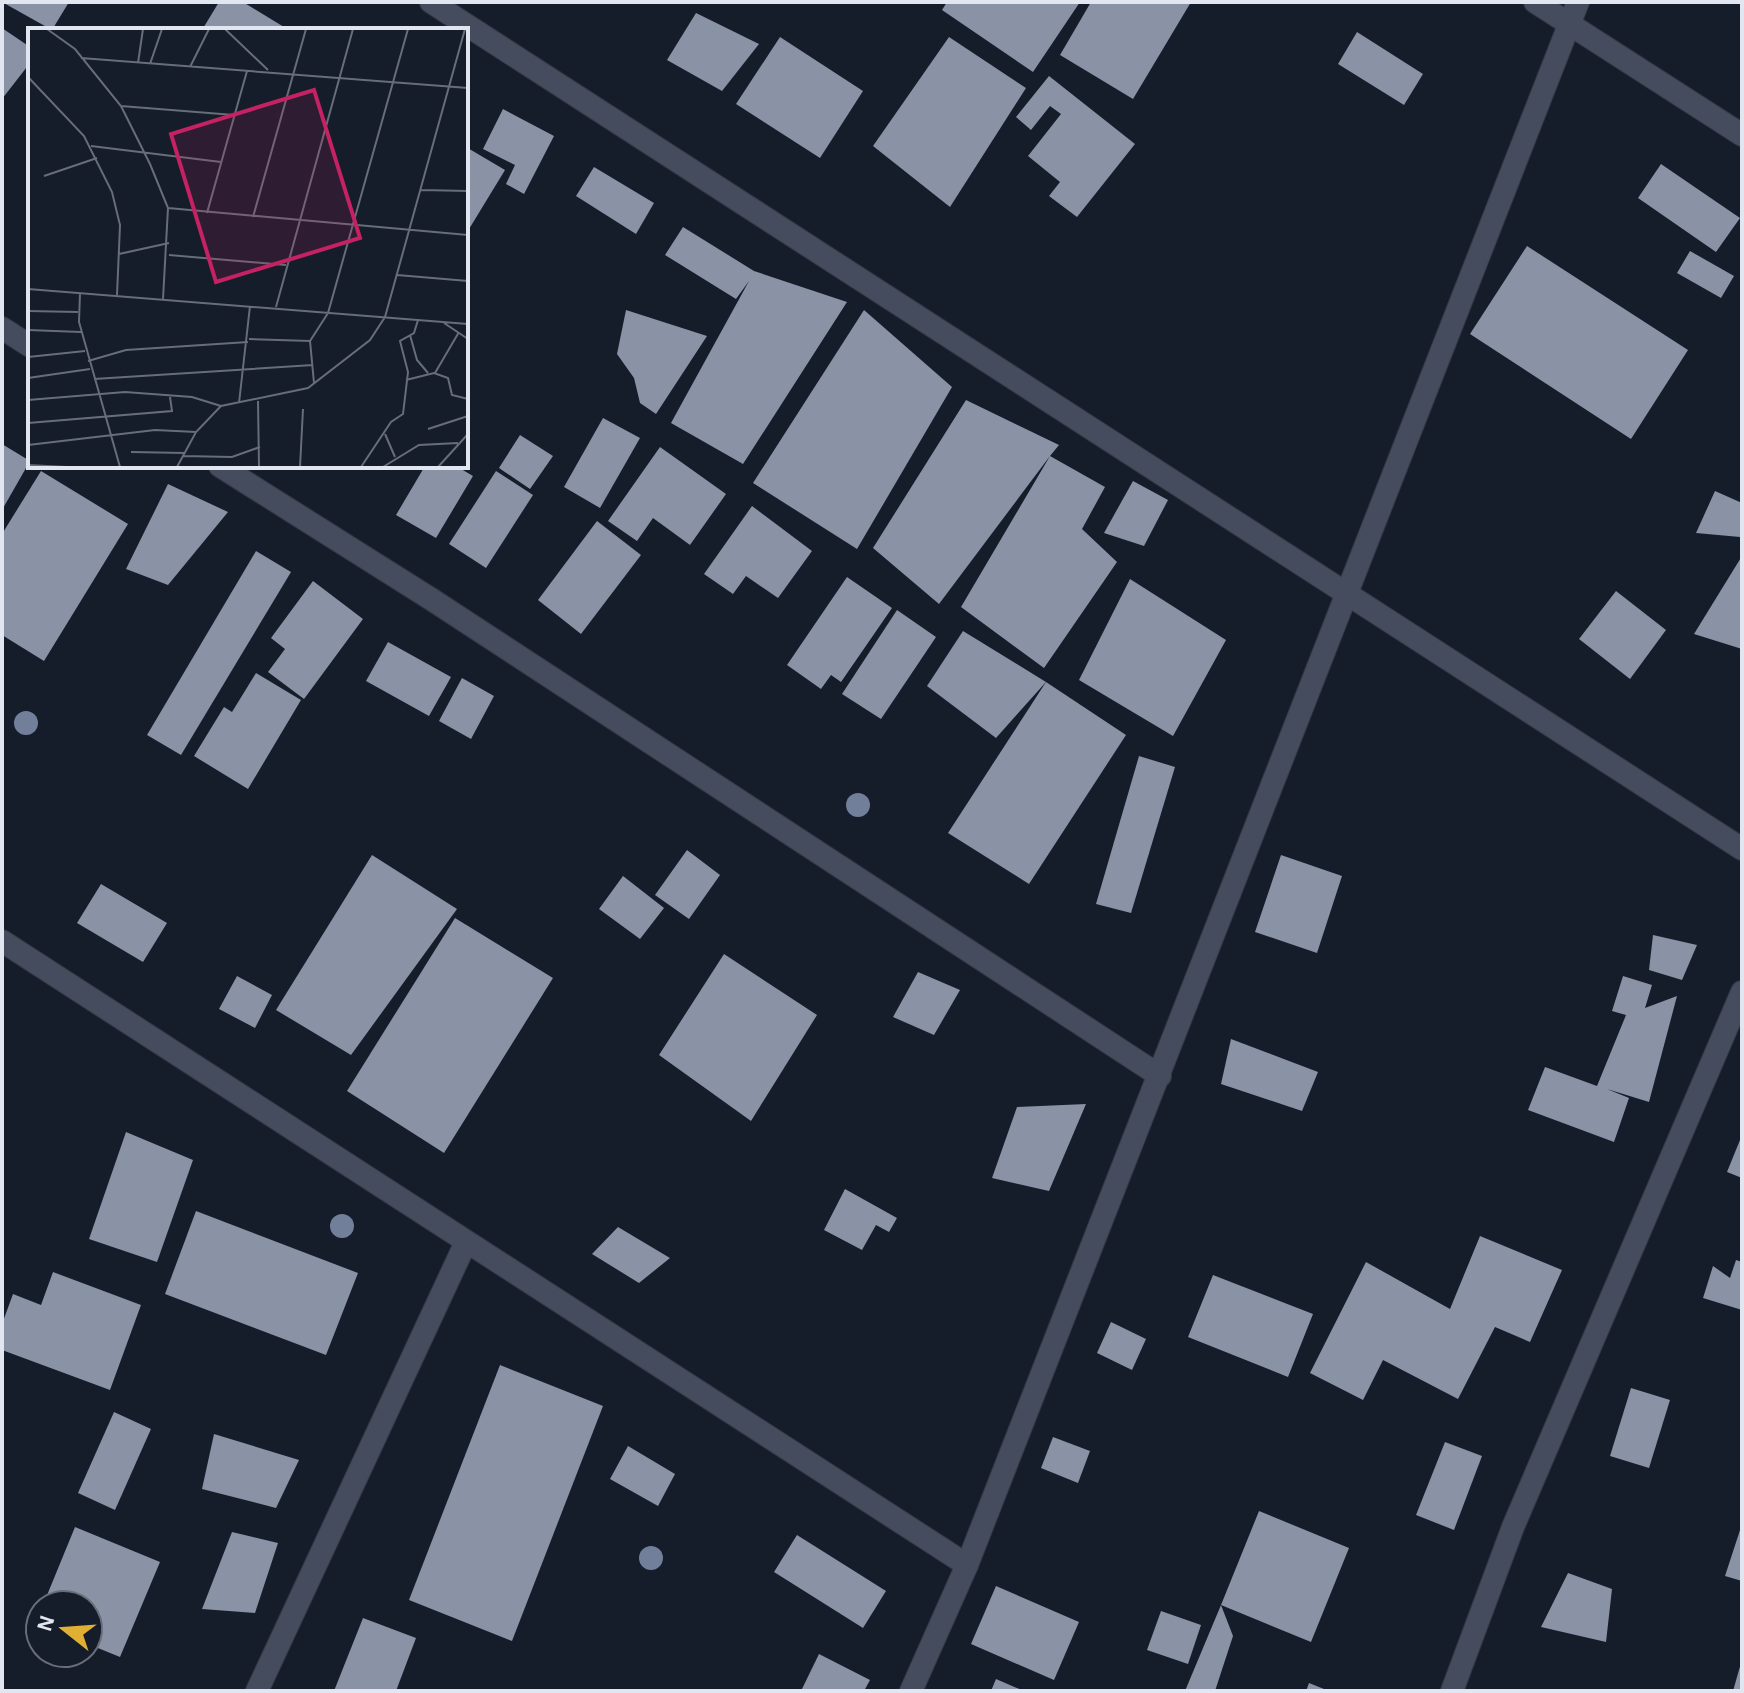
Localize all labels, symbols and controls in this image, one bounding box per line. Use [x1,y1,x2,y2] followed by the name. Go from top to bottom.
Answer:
[28,28,468,468] inset map
[24,1589,104,1669] north arrow
[33,1613,59,1634] text: N

